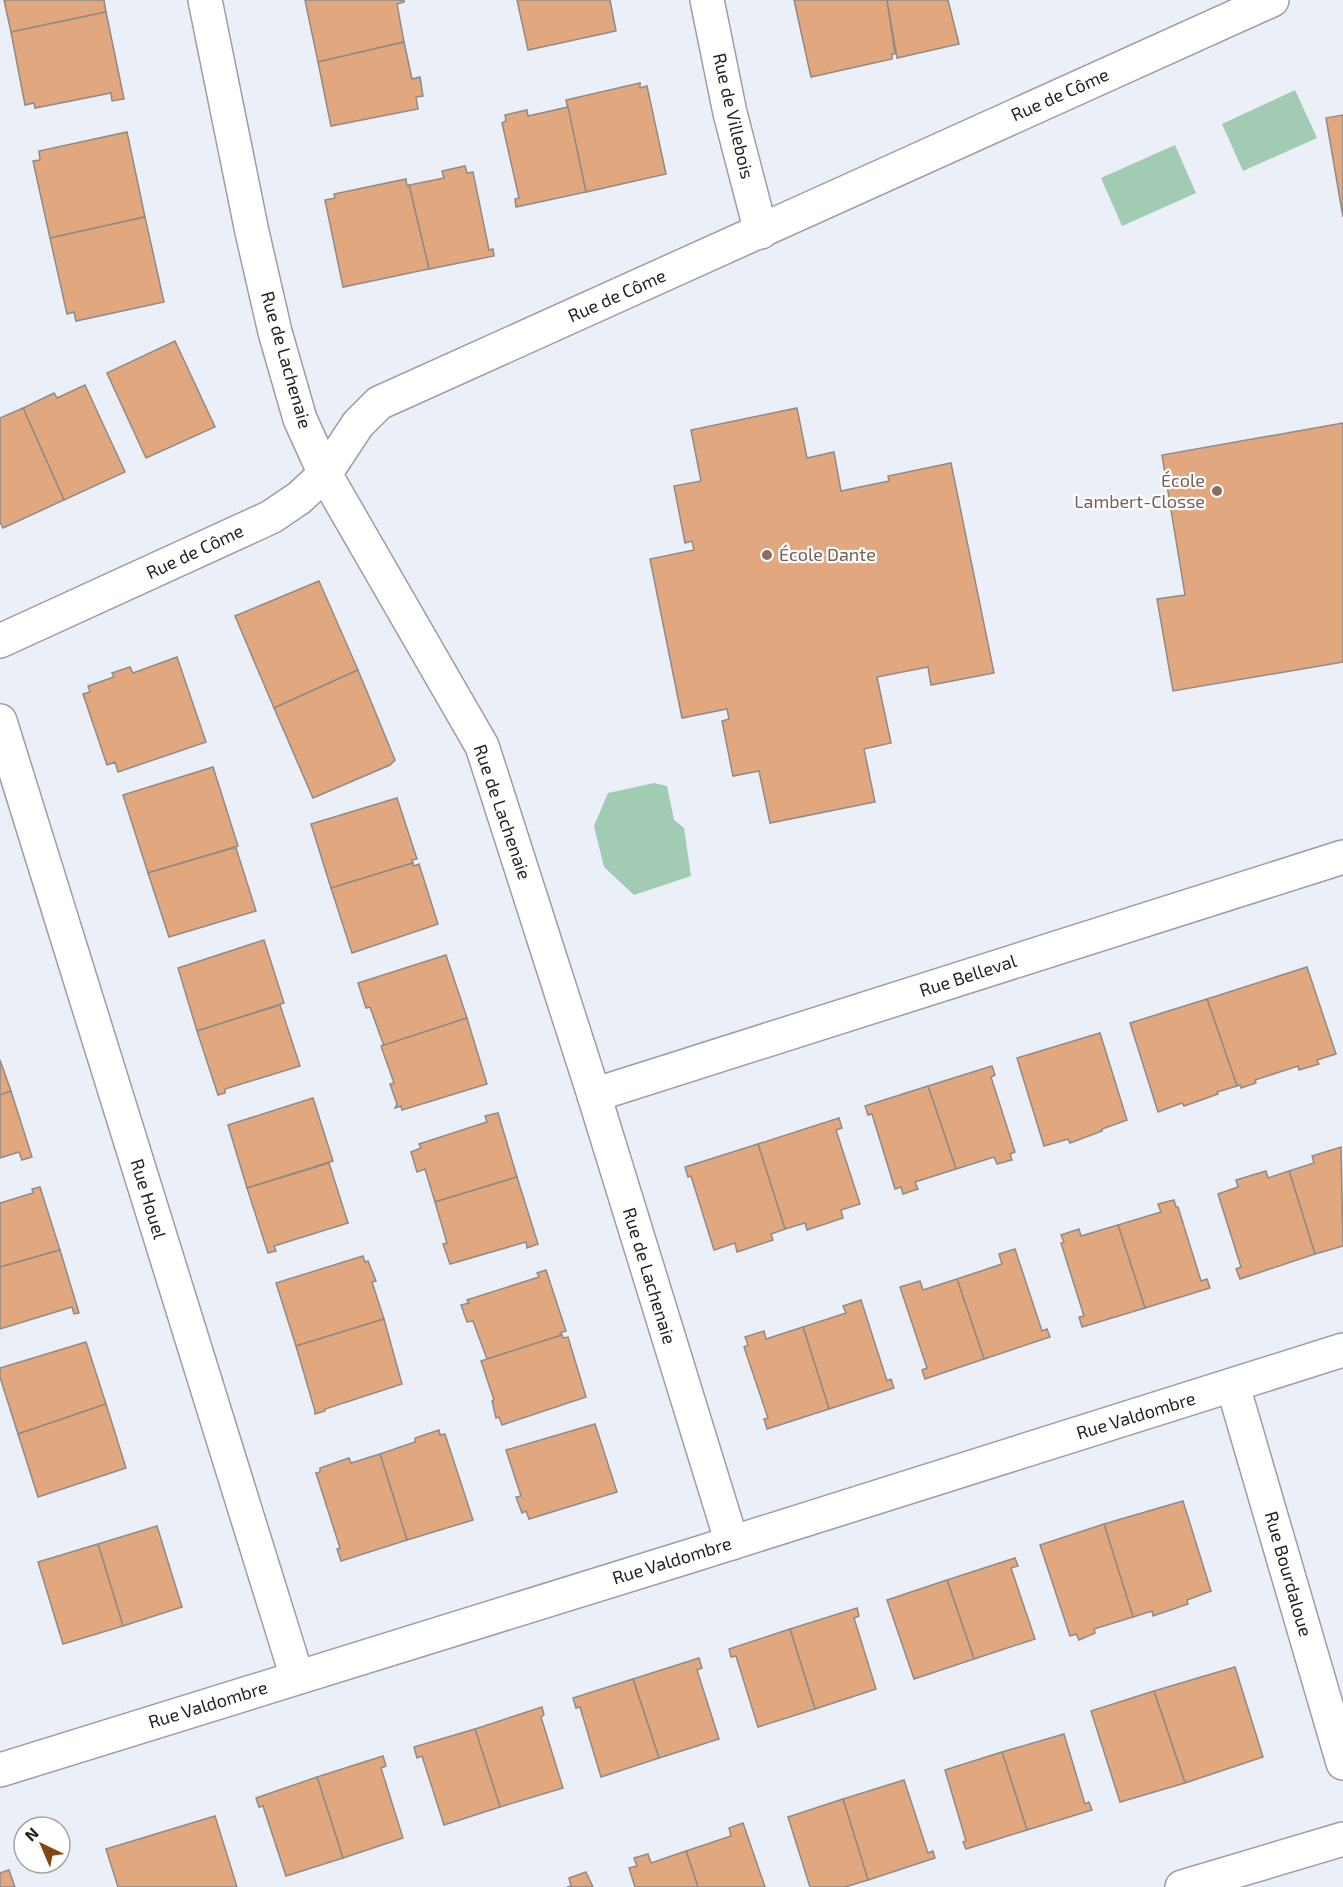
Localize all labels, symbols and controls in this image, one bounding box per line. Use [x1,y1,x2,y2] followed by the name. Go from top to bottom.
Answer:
[709,51,759,181] street label: Rue de Villebois
[1007,63,1112,125] street label: Rue de Côme
[564,264,669,326] street label: Rue de Côme
[257,289,317,431] street label: Rue de Lachenaie
[1074,469,1205,512] place label: École Lambert-Closse
[1210,484,1224,498] marker: École Lambert-Closse
[142,519,247,583] street label: Rue de Côme
[779,543,876,565] place label: École Dante
[760,548,774,562] marker: École Dante
[469,741,536,882] street label: Rue de Lachenaie
[916,949,1020,1001] street label: Rue Belleval
[126,1156,172,1242] street label: Rue Houel
[619,1205,681,1347] street label: Rue de Lachenaie
[1073,1386,1198,1444] street label: Rue Valdombre
[1261,1508,1317,1639] street label: Rue Bourdaloue
[609,1531,734,1589] street label: Rue Valdombre
[145,1675,270,1733] street label: Rue Valdombre
[12,1815,72,1875] north arrow
[20,1823,42,1845] text: N

